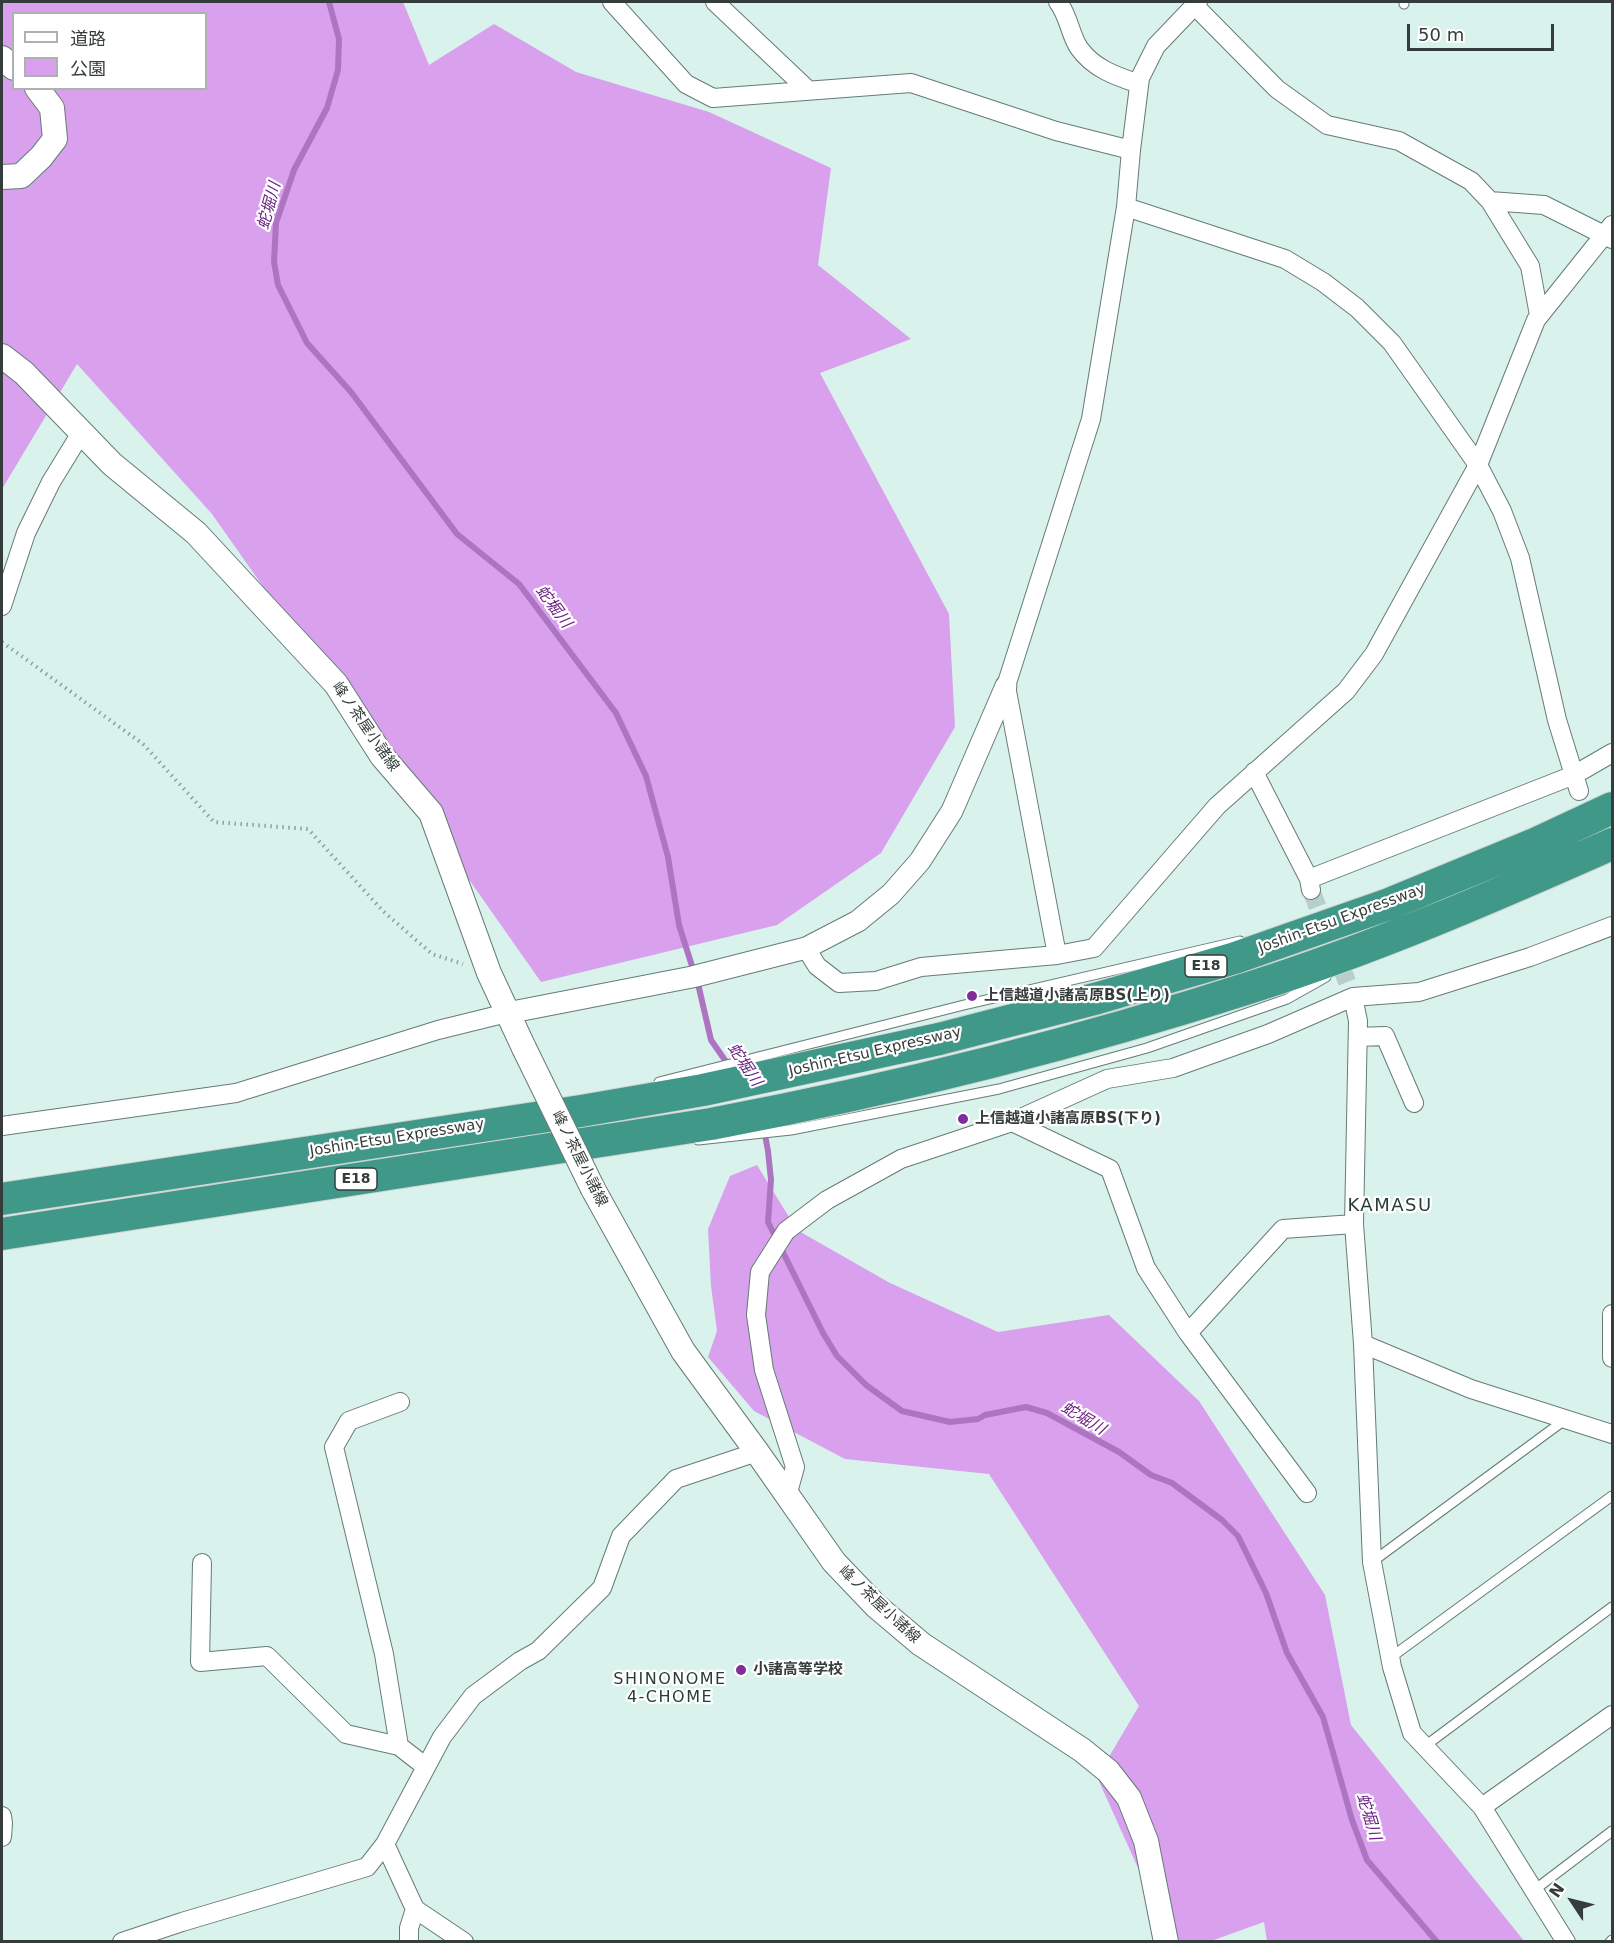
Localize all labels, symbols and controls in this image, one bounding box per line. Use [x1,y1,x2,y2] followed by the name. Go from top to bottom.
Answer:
[12,12,207,90] legend
[1410,12,1557,50] scale bar
[1418,24,1464,45] text: 50 m
[70,28,106,49] text: 道路
[70,58,106,79] text: 公園
[255,180,285,232] water label: 蛇堀川
[531,582,575,632] water label: 蛇堀川
[328,679,402,775] street label: 峰ノ茶屋小諸線
[1256,880,1428,958] street label: Joshin-Etsu Expressway
[1185,955,1227,977] road number: E18
[984,987,1170,1005] place label: 上信越道小諸高原BS(上り)
[965,989,979,1003] marker: 上信越道小諸高原BS(上り)
[787,1023,963,1081] street label: Joshin-Etsu Expressway
[723,1040,765,1090] water label: 蛇堀川
[547,1108,611,1210] street label: 峰ノ茶屋小諸線
[975,1110,1161,1128] place label: 上信越道小諸高原BS(下り)
[956,1112,970,1126] marker: 上信越道小諸高原BS(下り)
[308,1115,486,1161] street label: Joshin-Etsu Expressway
[335,1168,377,1190] road number: E18
[1347,1195,1433,1217] district label: KAMASU
[1057,1398,1109,1440] water label: 蛇堀川
[834,1563,924,1647] street label: 峰ノ茶屋小諸線
[753,1661,843,1679] place label: 小諸高等学校
[734,1663,748,1677] marker: 小諸高等学校
[613,1670,727,1708] district label: SHINONOME 4-CHOME
[1352,1791,1384,1843] water label: 蛇堀川
[1542,1871,1602,1931] north arrow
[1545,1879,1568,1901] text: N

